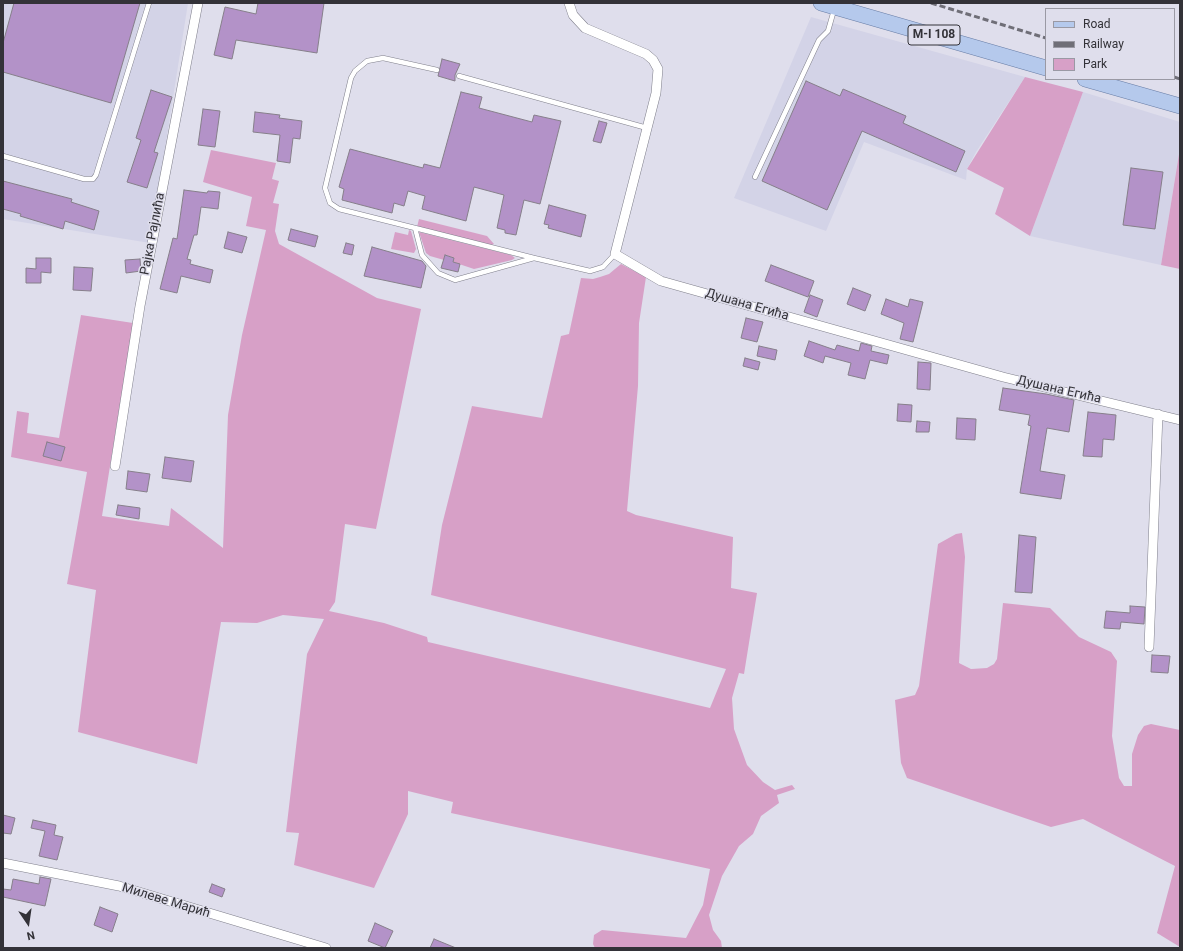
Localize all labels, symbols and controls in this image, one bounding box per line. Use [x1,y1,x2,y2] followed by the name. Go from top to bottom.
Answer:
[1045,8,1175,80] legend
[1083,17,1111,31] text: Road
[908,25,960,45] road number: M-I 108
[1083,37,1124,51] text: Railway
[1083,57,1107,71] text: Park
[137,192,169,276] street label: Рајка Рајлића
[703,286,791,324] street label: Душана Егића
[1015,373,1103,407] street label: Душана Егића
[120,880,212,922] street label: Милеве Мaрић
[8,903,48,943] north arrow
[26,928,36,942] text: N

